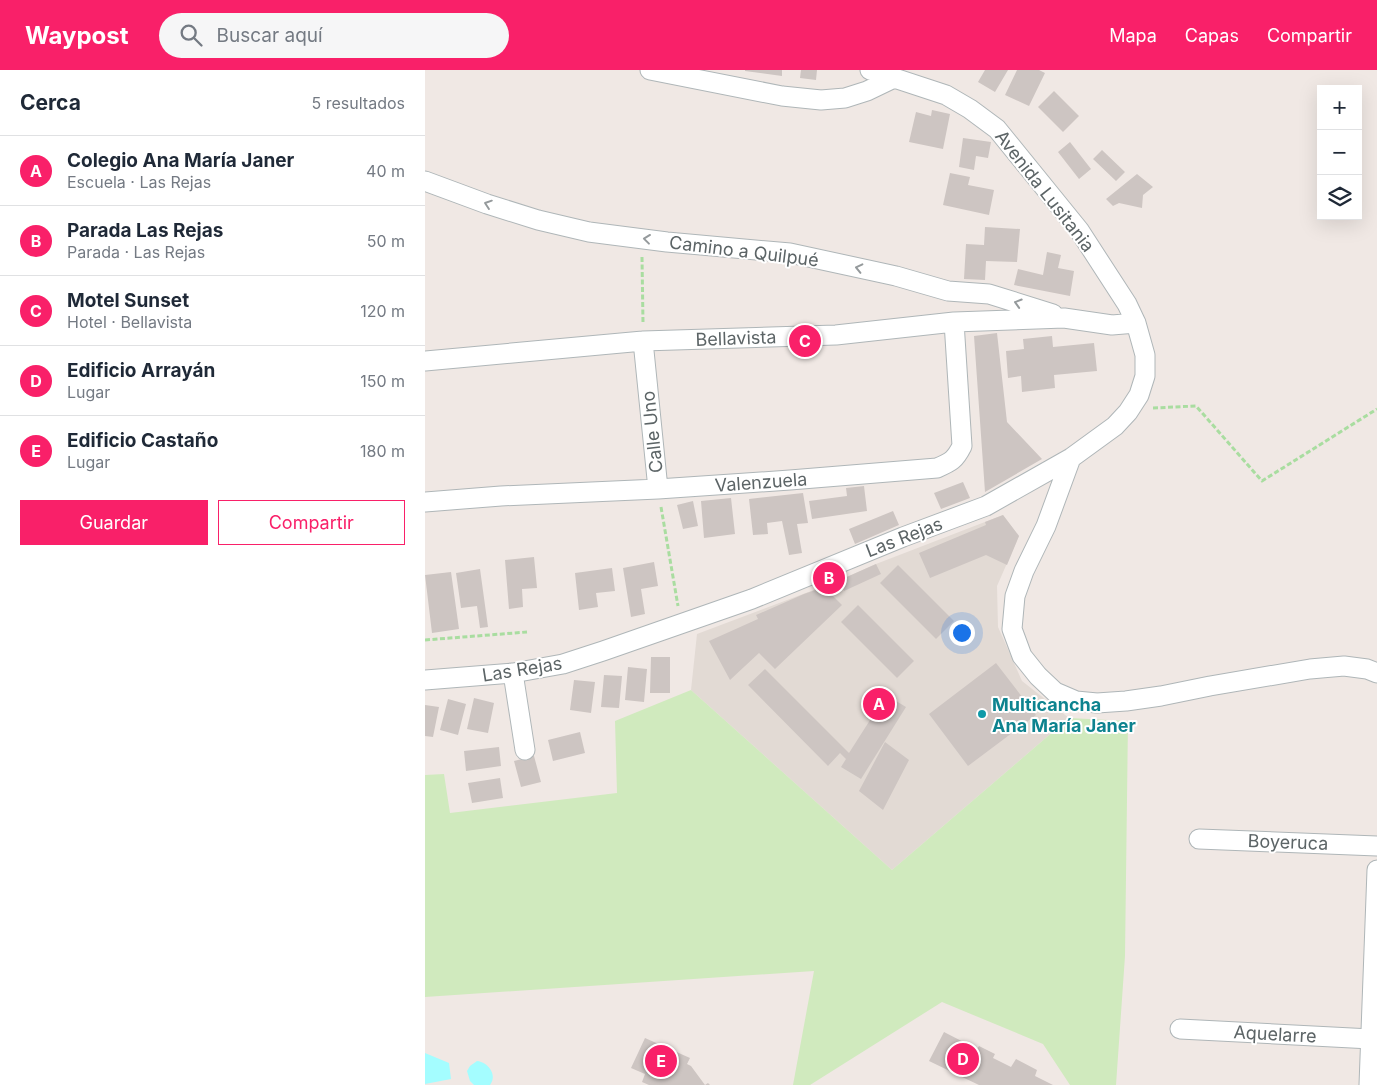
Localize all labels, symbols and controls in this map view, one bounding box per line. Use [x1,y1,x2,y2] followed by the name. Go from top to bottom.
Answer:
[159,13,509,58] search box
[25,21,129,50] text: Waypost
[177,21,205,49] icon: search
[217,24,323,47] text: Buscar aquí
[1109,25,1157,46] text: Mapa
[1185,25,1239,46] text: Capas
[1267,25,1352,46] text: Compartir
[1317,85,1362,220] map controls
[1317,85,1362,130] button: +
[20,90,81,115] text: Cerca
[312,93,405,113] text: 5 resultados
[991,126,1099,256] street label: Avenida Lusitania
[1317,130,1362,175] button: −
[67,149,294,172] text: Colegio Ana María Janer
[30,161,42,181] text: A
[366,161,405,181] text: 40 m
[67,172,211,192] text: Escuela · Las Rejas
[1317,175,1362,220] button: layers
[485,200,493,210] one-way arrow
[67,219,223,242] text: Parada Las Rejas
[31,231,41,251] text: B
[367,231,405,251] text: 50 m
[668,231,820,271] street label: Camino a Quilpué
[642,234,650,245] one-way arrow
[67,242,205,262] text: Parada · Las Rejas
[855,263,864,274] one-way arrow
[67,289,189,312] text: Motel Sunset
[1014,298,1022,308] one-way arrow
[30,301,42,321] text: C
[360,301,405,321] text: 120 m
[67,312,192,332] text: Hotel · Bellavista
[789,322,821,360] pin: C
[695,326,777,350] street label: Bellavista
[67,359,215,382] text: Edificio Arrayán
[30,371,42,391] text: D
[360,371,405,391] text: 150 m
[67,382,110,402] text: Lugar
[637,390,667,474] street label: Calle Uno
[67,429,218,452] text: Edificio Castaño
[31,441,41,461] text: E
[360,441,405,461] text: 180 m
[67,452,110,472] text: Lugar
[714,468,808,496] street label: Valenzuela
[20,500,208,545] button: Guardar
[218,500,405,545] button: Compartir
[863,513,945,561] street label: Las Rejas
[813,559,845,597] pin: B
[949,620,975,646] your location
[481,652,563,686] street label: Las Rejas
[863,685,895,723] pin: A
[992,694,1136,736] place label: Multicancha Ana María Janer
[976,708,988,720] marker: Multicancha Ana María Janer
[1247,830,1329,854] street label: Boyeruca
[1233,1021,1317,1047] street label: Aquelarre
[947,1040,979,1078] pin: D
[645,1042,677,1080] pin: E

